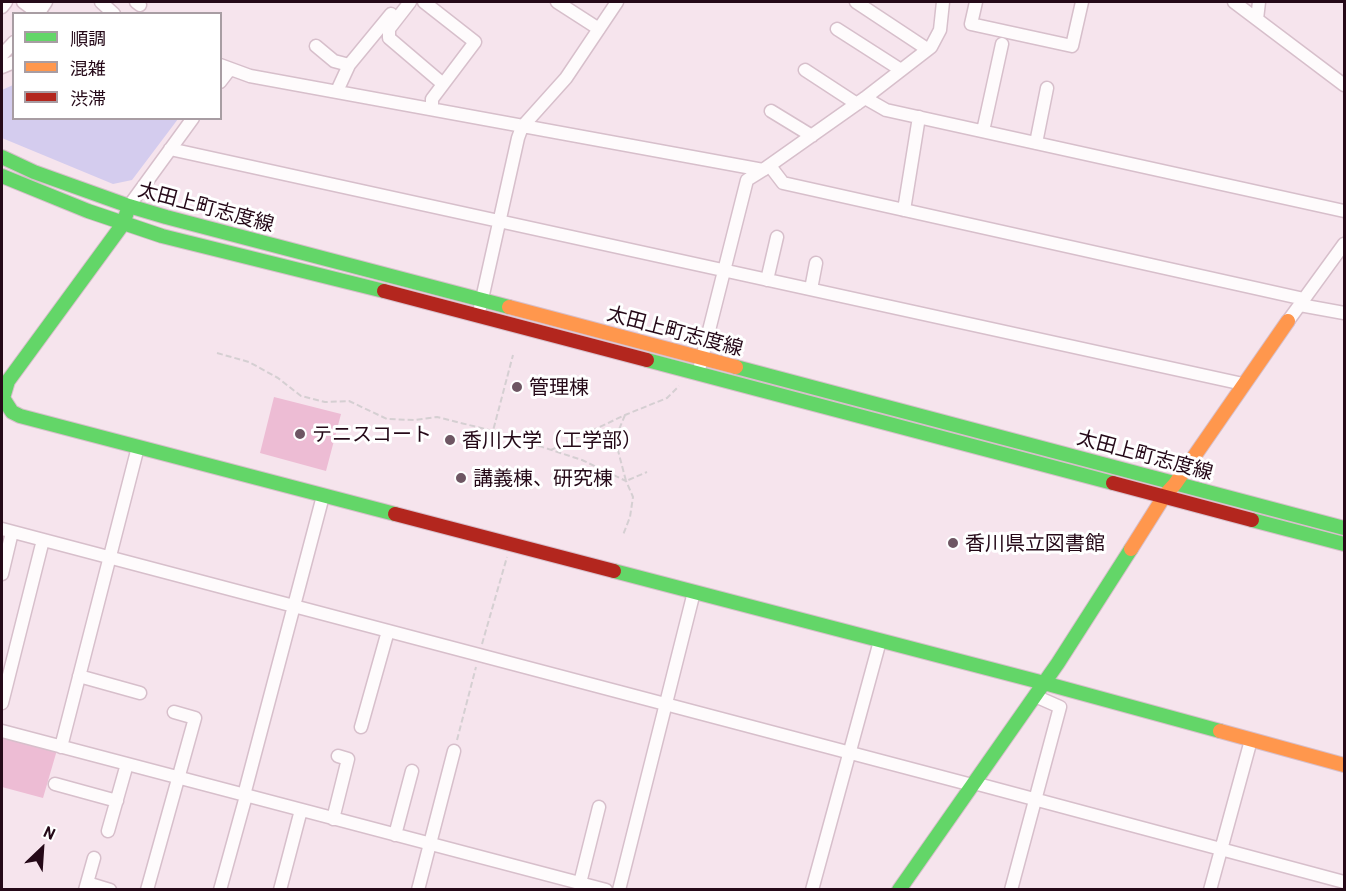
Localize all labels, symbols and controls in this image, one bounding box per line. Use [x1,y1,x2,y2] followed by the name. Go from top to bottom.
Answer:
[12,12,222,120] legend
[70,27,106,49] text: 順調
[70,57,106,79] text: 混雑
[70,87,106,109] text: 渋滞
[135,177,277,237] street label: 太田上町志度線
[604,301,746,361] street label: 太田上町志度線
[529,375,589,399] place label: 管理棟
[510,380,524,394] marker: 管理棟
[312,422,432,446] place label: テニスコート
[1074,425,1216,485] street label: 太田上町志度線
[293,427,307,441] marker: テニスコート
[462,428,642,452] place label: 香川大学（工学部）
[443,433,457,447] marker: 香川大学（工学部）
[473,466,613,490] place label: 講義棟、研究棟
[454,471,468,485] marker: 講義棟、研究棟
[965,531,1105,555] place label: 香川県立図書館
[946,536,960,550] marker: 香川県立図書館
[12,819,72,879] north arrow
[41,821,59,843] text: N

